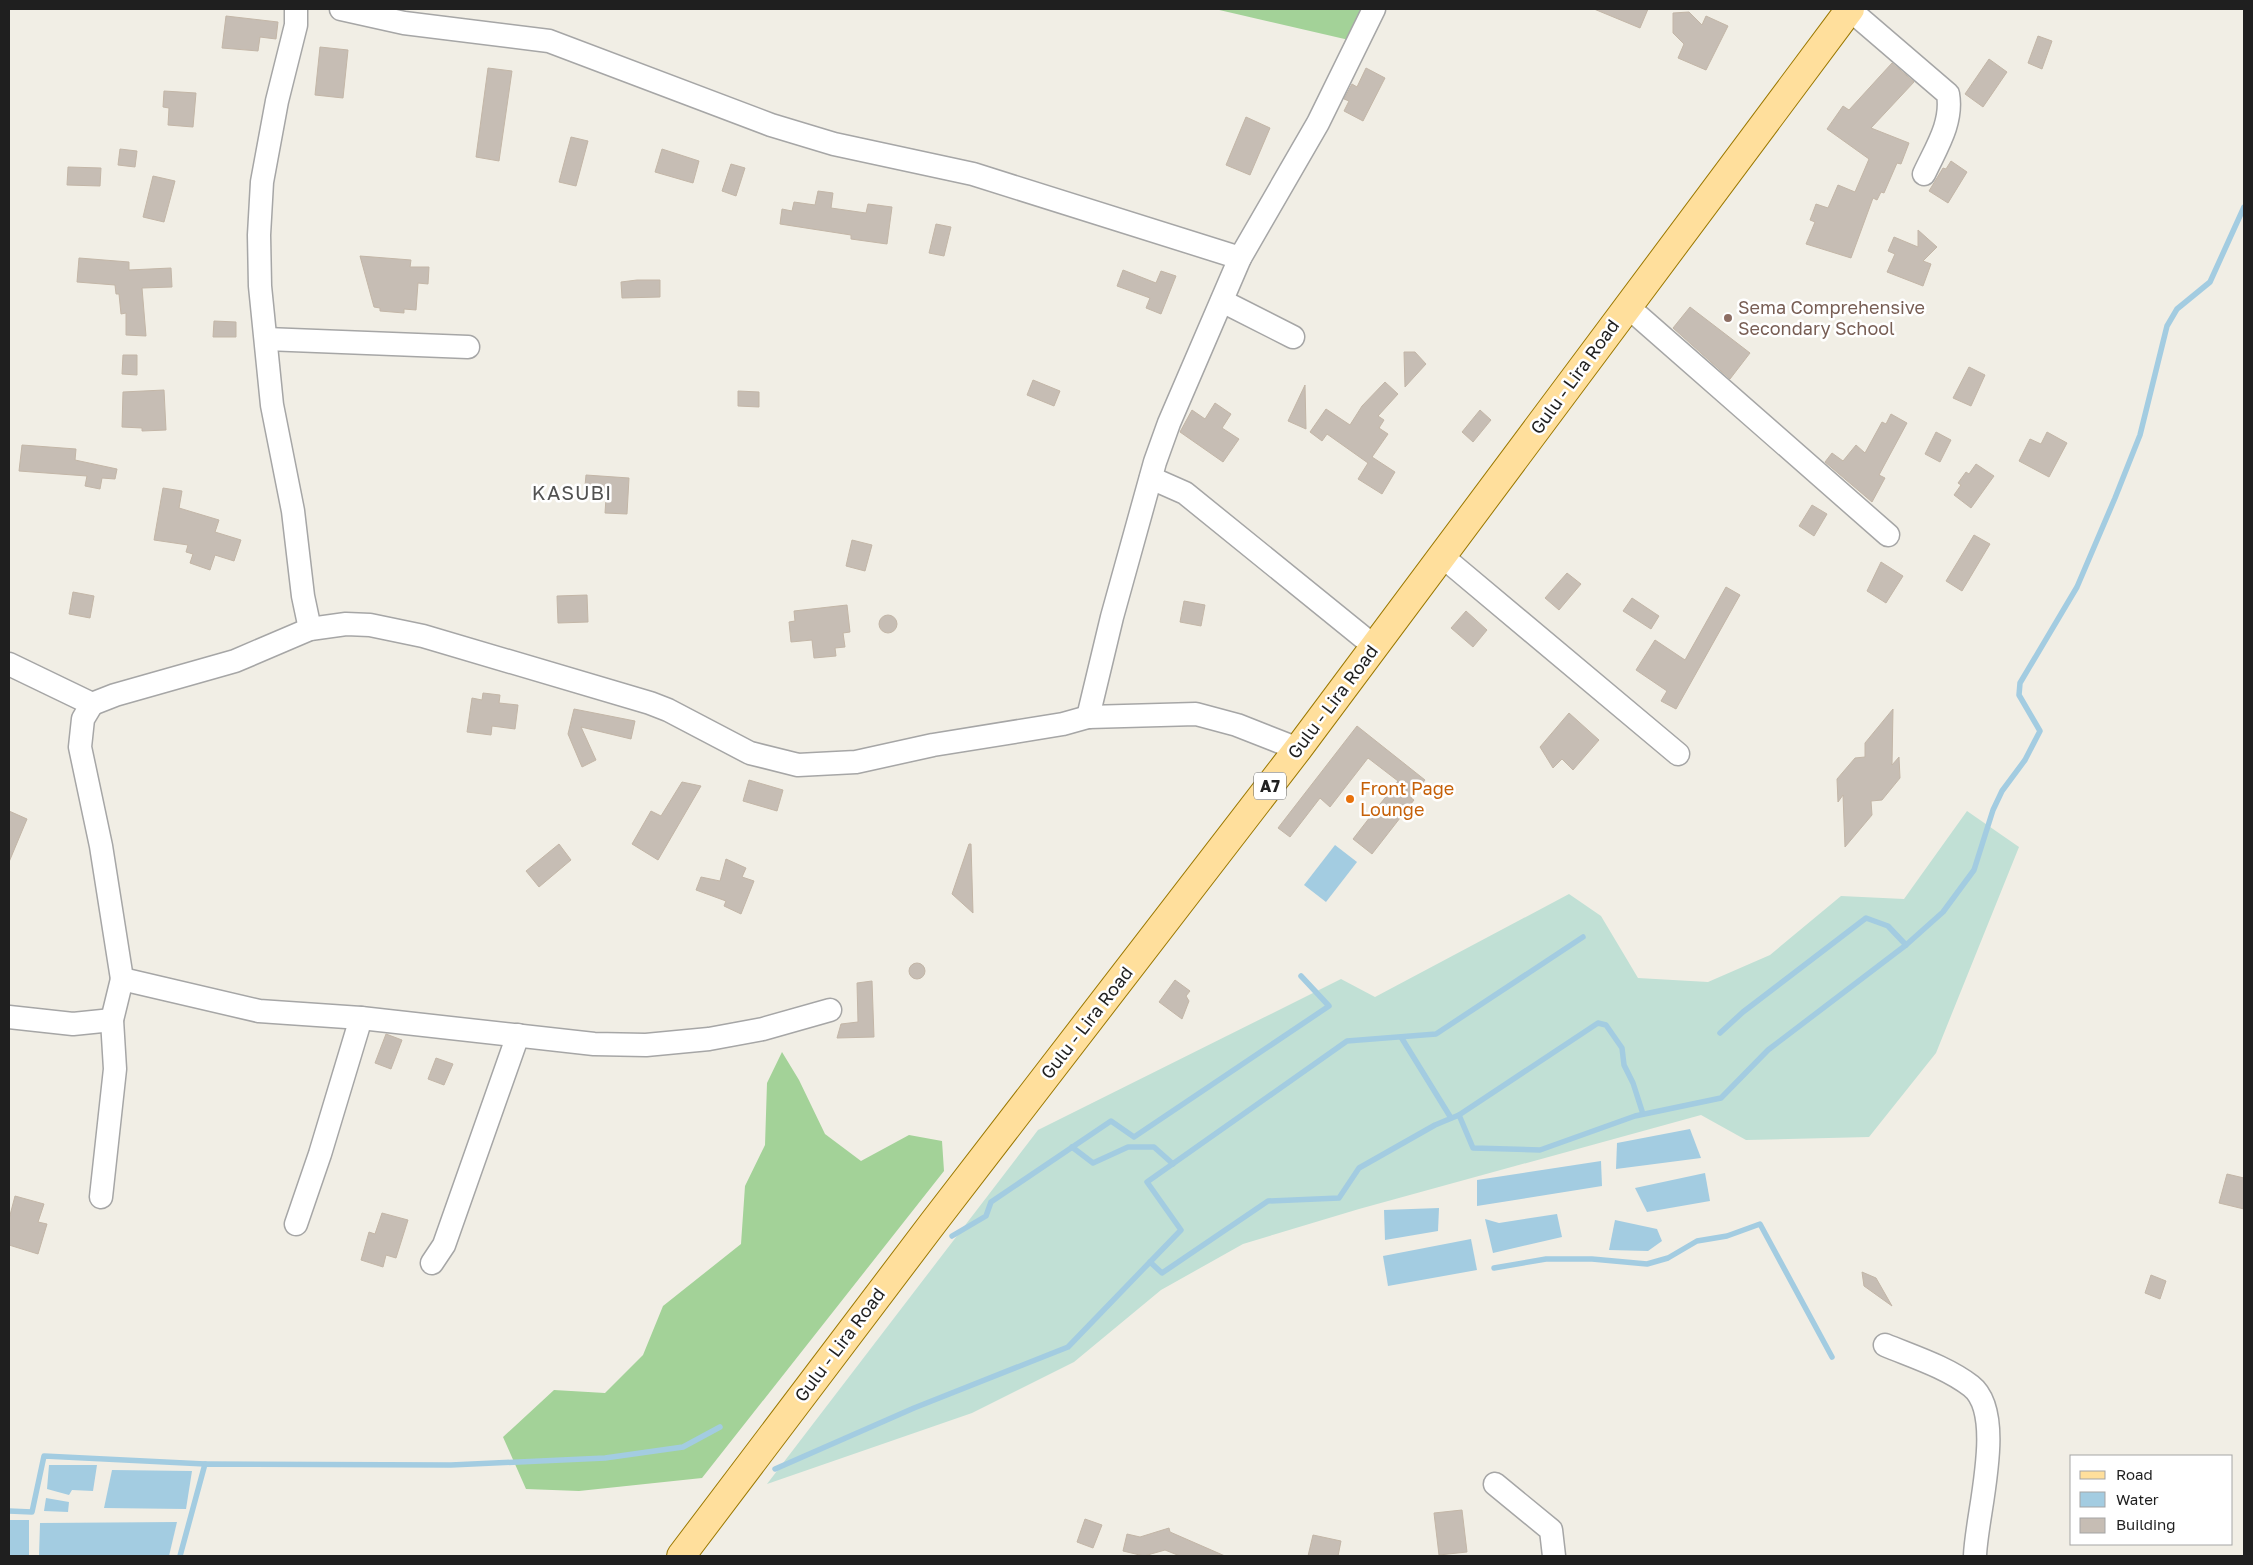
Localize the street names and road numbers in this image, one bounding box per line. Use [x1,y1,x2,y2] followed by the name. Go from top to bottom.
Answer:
[1525,315,1623,438] street label: Gulu - Lira Road
[1282,640,1382,763] street label: Gulu - Lira Road
[1254,772,1286,799] road number: A7
[1035,962,1137,1083] street label: Gulu - Lira Road
[789,1283,889,1406] street label: Gulu - Lira Road

